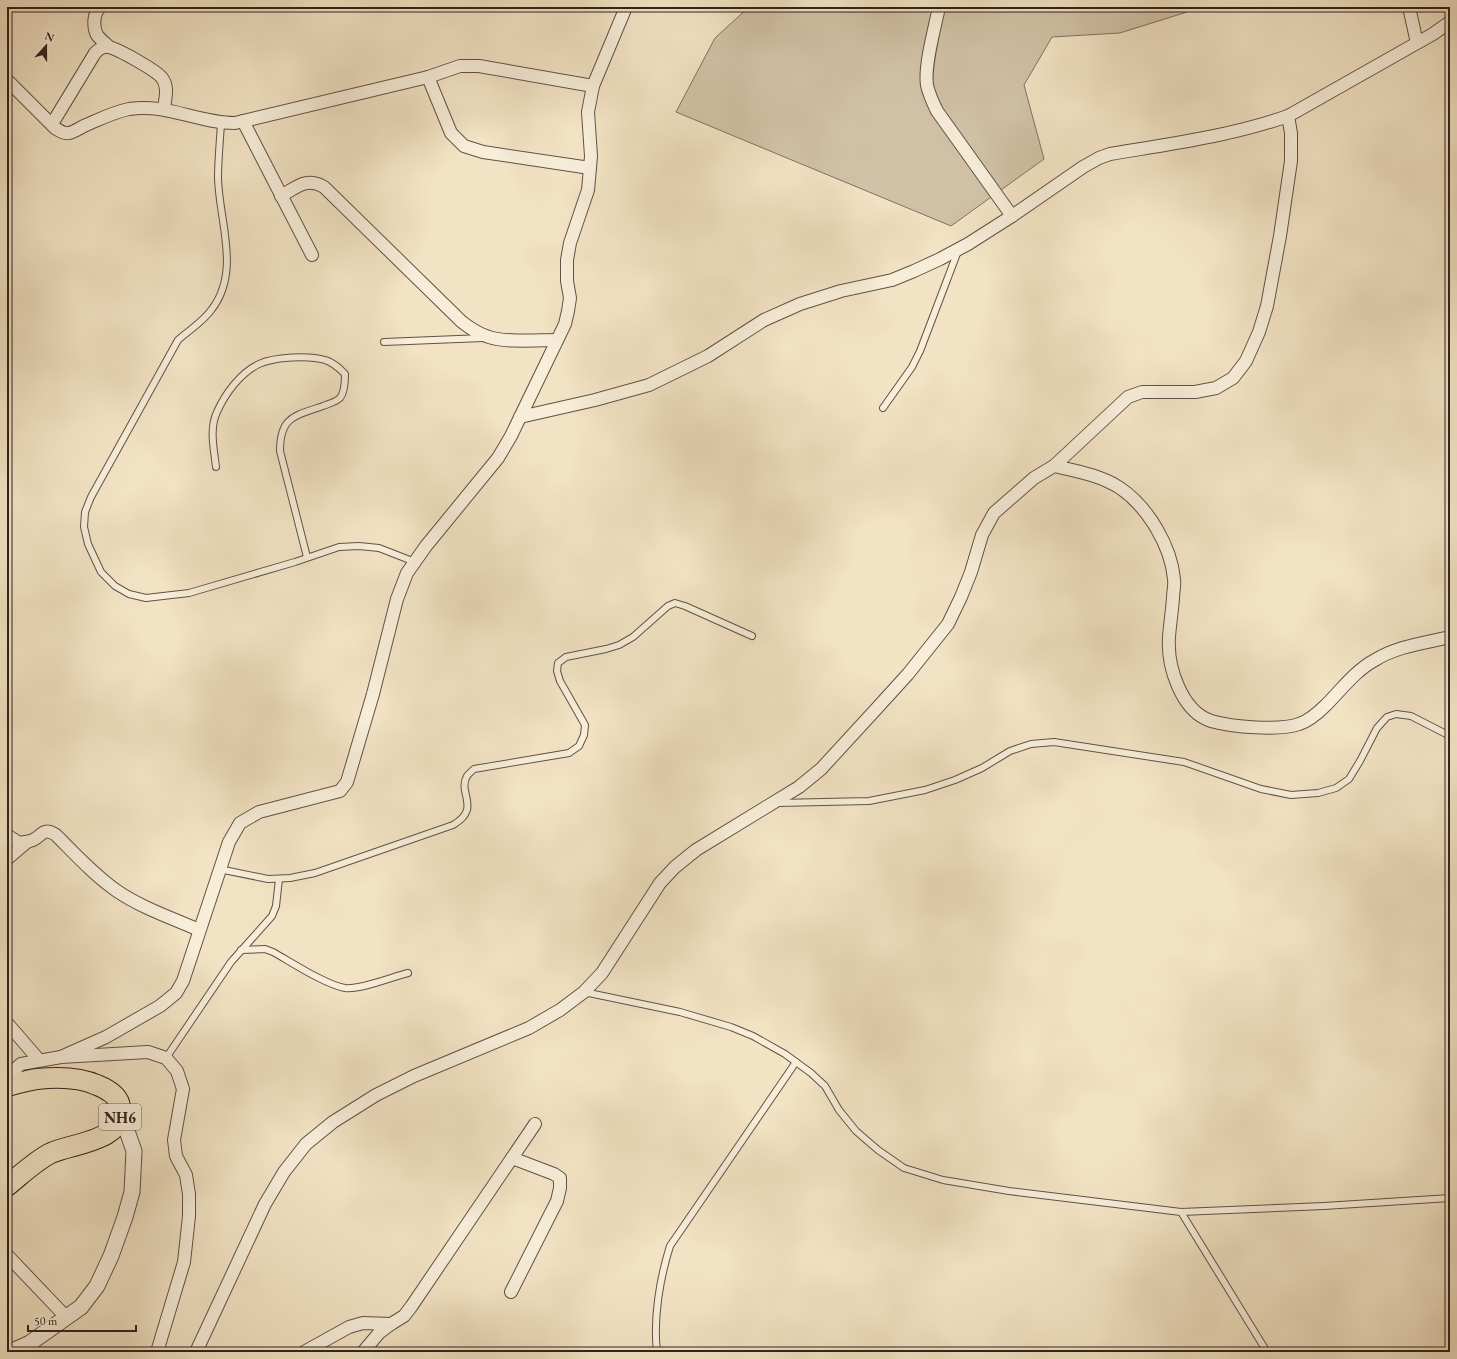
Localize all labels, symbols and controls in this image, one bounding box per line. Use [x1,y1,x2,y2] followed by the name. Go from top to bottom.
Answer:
[26,26,66,66] north arrow
[43,29,56,45] text: N
[99,1104,141,1130] road number: NH6
[28,1307,136,1333] scale bar
[34,1313,58,1329] text: 50 m

